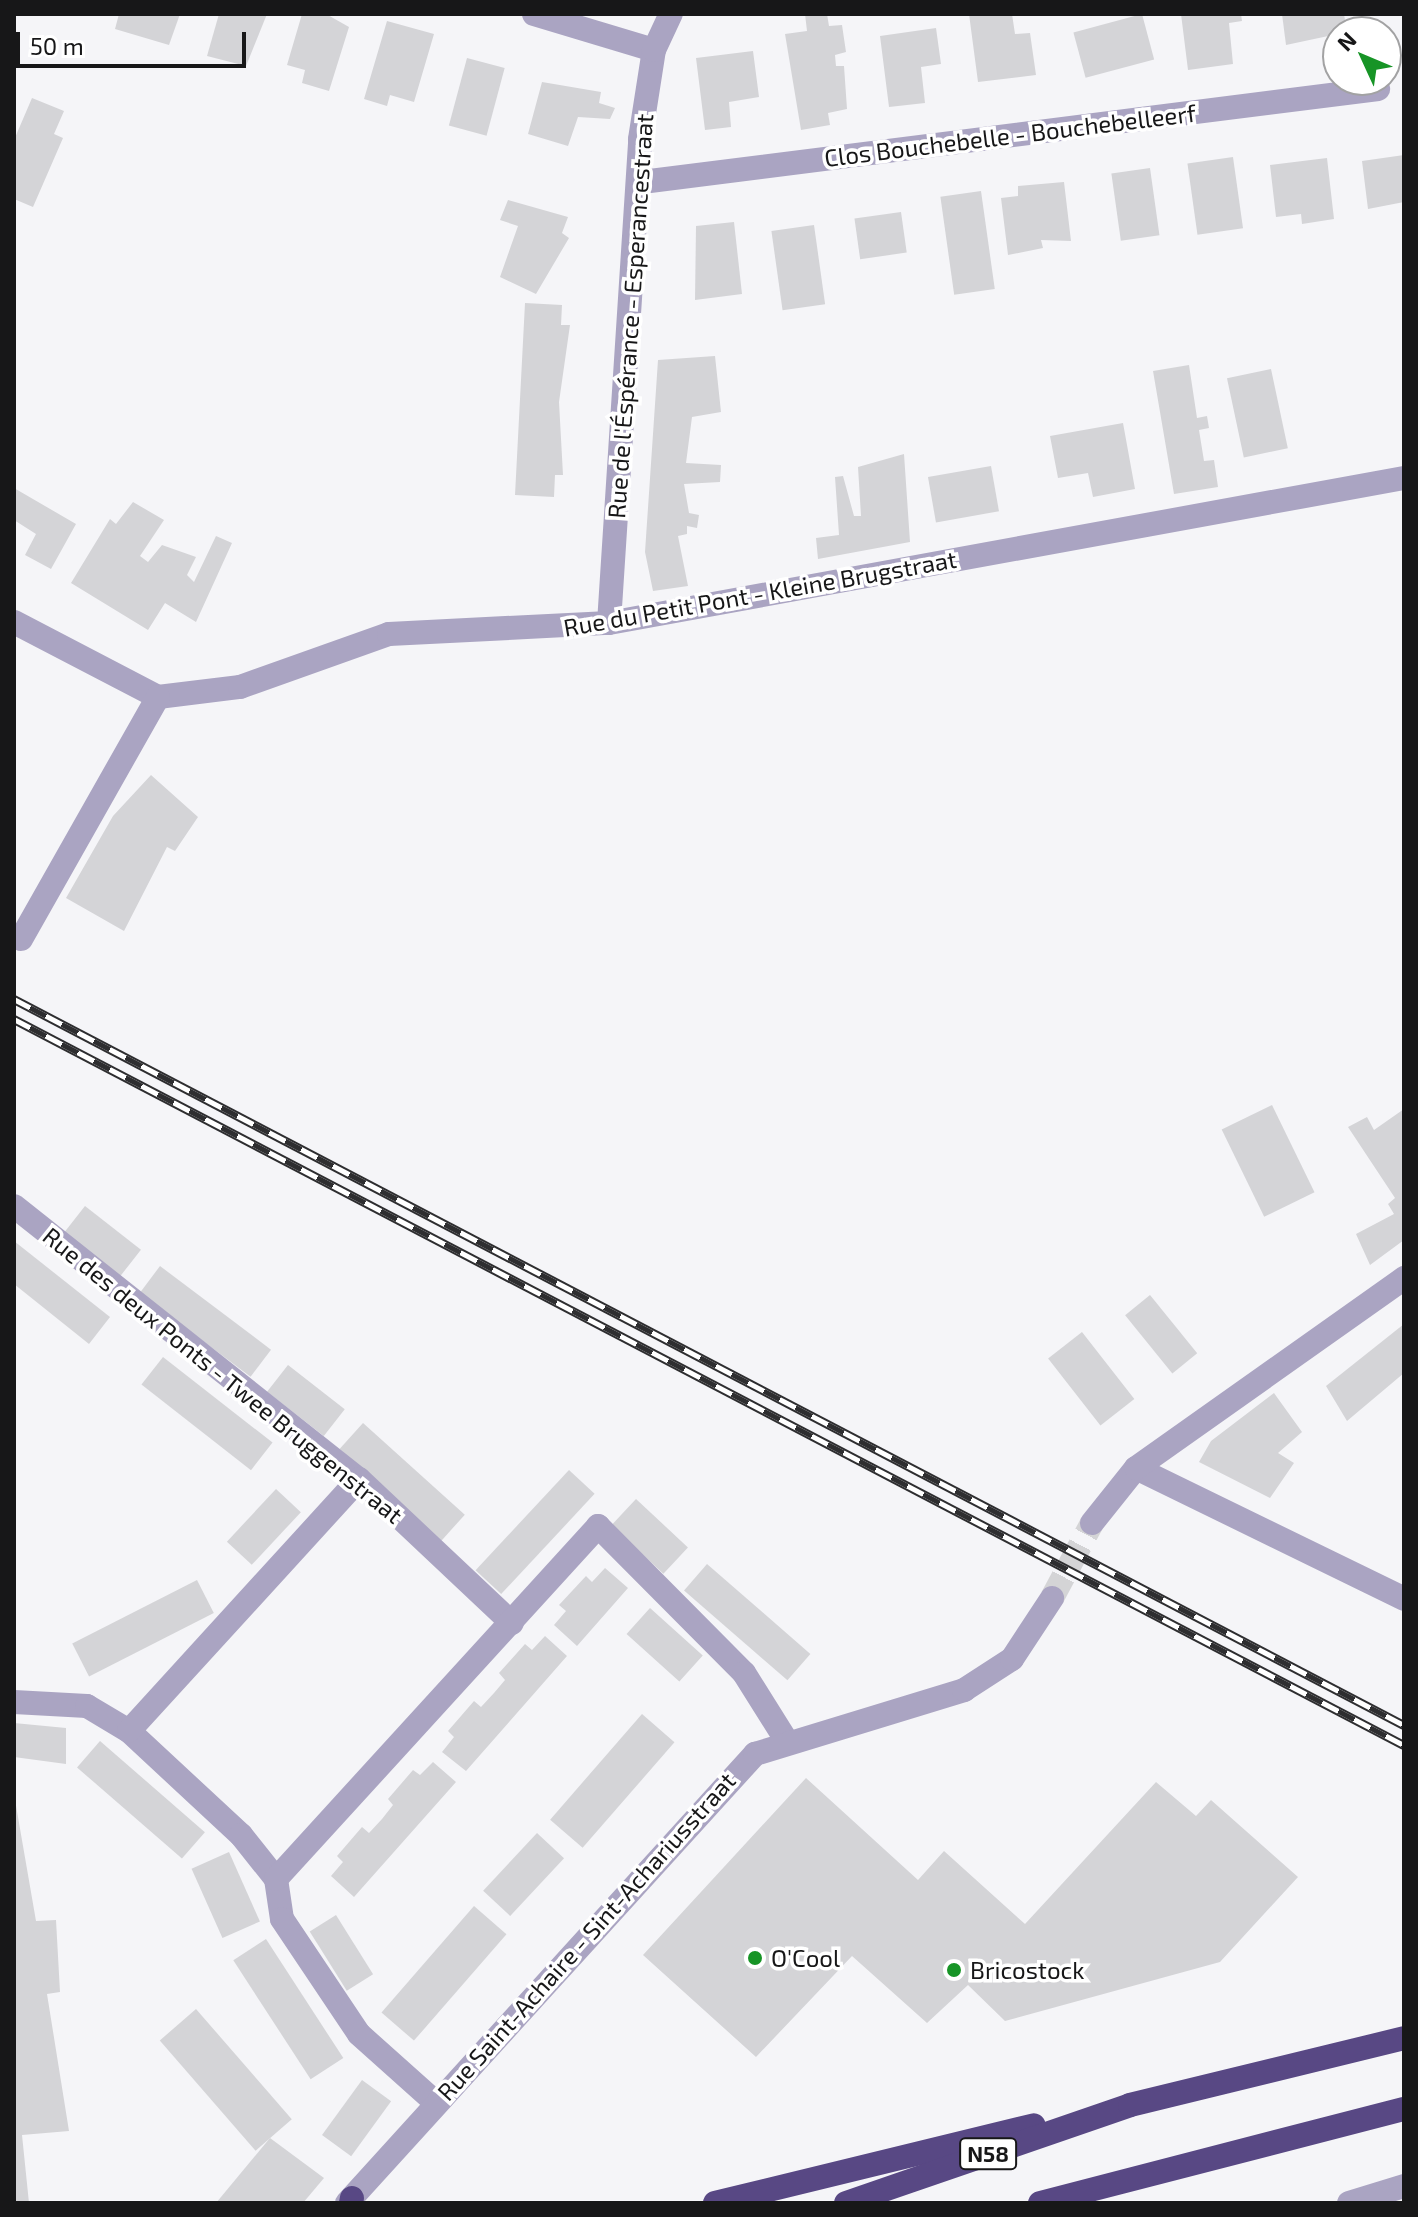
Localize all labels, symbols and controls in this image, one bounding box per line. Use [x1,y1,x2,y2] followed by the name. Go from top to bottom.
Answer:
[20,16,250,66] scale bar
[1322,16,1402,96] north arrow
[1331,26,1361,55] text: N
[30,31,84,60] text: 50 m
[823,98,1197,172] street label: Clos Bouchebelle - Bouchebelleerf
[601,113,659,519] street label: Rue de l'Éspérance - Esperancestraat
[561,544,959,642] street label: Rue du Petit Pont - Kleine Brugstraat
[37,1221,409,1529] street label: Rue des deux Ponts - Twee Bruggenstraat
[431,1766,741,2106] street label: Rue Saint-Achaire - Sint-Achariusstraat
[771,1944,840,1972] place label: O'Cool
[746,1949,764,1967] marker: O'Cool
[970,1956,1085,1984] place label: Bricostock
[945,1961,963,1979] marker: Bricostock
[958,2136,1018,2172] road number: N58

